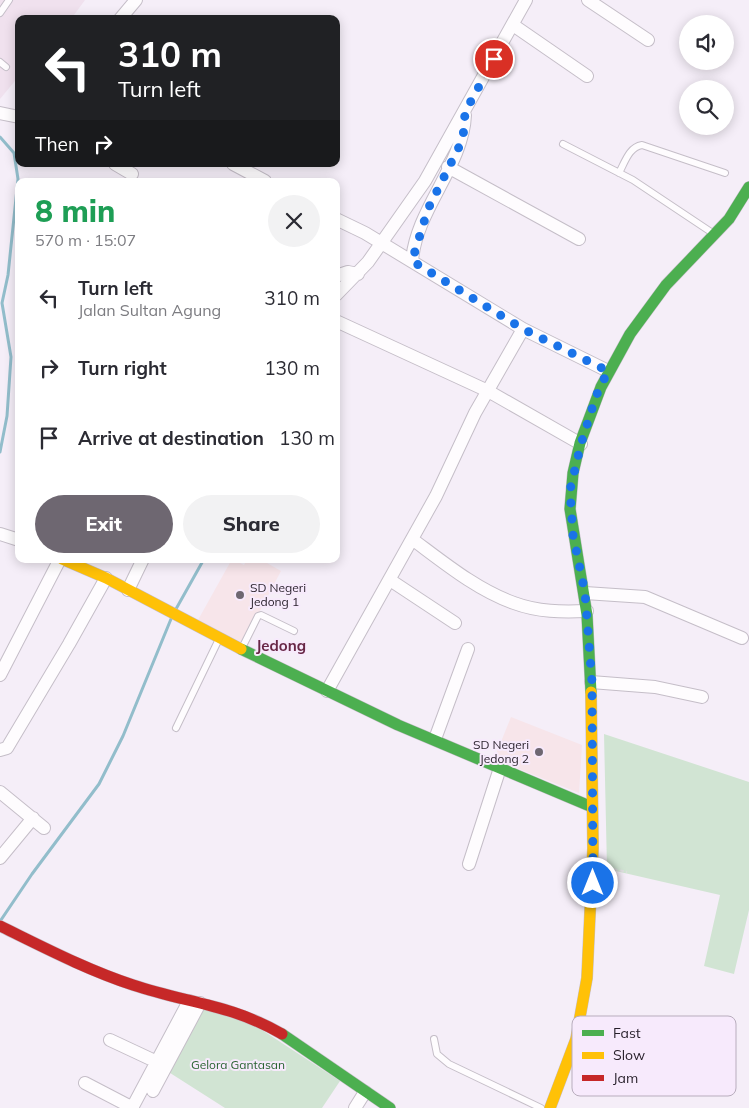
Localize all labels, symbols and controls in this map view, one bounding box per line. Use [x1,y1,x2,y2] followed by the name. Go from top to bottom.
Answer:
[679,15,734,135] map controls
[679,15,734,70] button: sound
[118,32,222,76] text: 310 m
[35,35,100,100] icon: left
[473,38,515,80] pin
[480,45,508,73] icon: arrive
[118,75,201,103] text: Turn left
[679,80,734,135] button: search
[89,130,117,158] icon: right
[35,132,79,156] text: Then
[35,192,115,230] text: 8 min
[268,195,320,247] button: close
[35,230,136,250] text: 570 m · 15:07
[78,276,153,300] text: Turn left
[35,284,63,312] icon: left
[264,286,320,310] text: 310 m
[78,300,221,320] text: Jalan Sultan Agung
[35,354,63,382] icon: right
[78,356,167,380] text: Turn right
[264,356,320,380] text: 130 m
[35,424,63,452] icon: arrive
[78,426,264,450] text: Arrive at destination
[279,426,335,450] text: 130 m
[35,495,173,553] button: Exit
[183,495,320,553] button: Share
[250,580,306,609] place label: SD Negeri Jedong 1
[234,589,246,601] marker: SD Negeri Jedong 1
[256,636,306,655] district label: Jedong
[473,737,529,766] place label: SD Negeri Jedong 2
[533,746,545,758] marker: SD Negeri Jedong 2
[566,856,618,908] position arrow
[572,1016,736,1096] legend
[613,1024,641,1042] text: Fast
[613,1046,645,1064] text: Slow
[191,1057,285,1072] park label: Gelora Gantasan
[613,1069,638,1087] text: Jam

